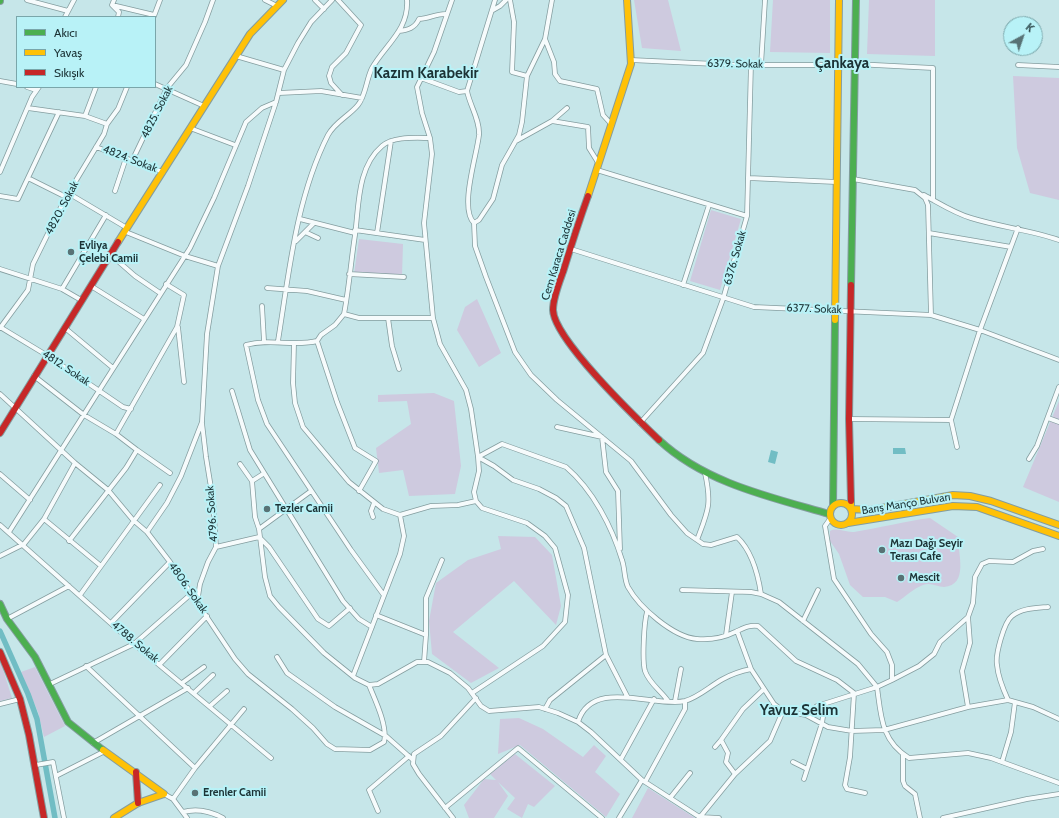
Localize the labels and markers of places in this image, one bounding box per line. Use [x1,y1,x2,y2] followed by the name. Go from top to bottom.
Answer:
[79,239,138,265] place label: Evliya Çelebi Camii
[66,247,76,257] marker: Evliya Çelebi Camii
[275,502,333,516] place label: Tezler Camii
[262,504,272,514] marker: Tezler Camii
[890,537,963,563] place label: Mazı Dağı Seyir Terası Cafe
[877,545,887,555] marker: Mazı Dağı Seyir Terası Cafe
[909,571,940,585] place label: Mescit
[896,573,906,583] marker: Mescit
[203,786,266,800] place label: Erenler Camii
[190,788,200,798] marker: Erenler Camii

